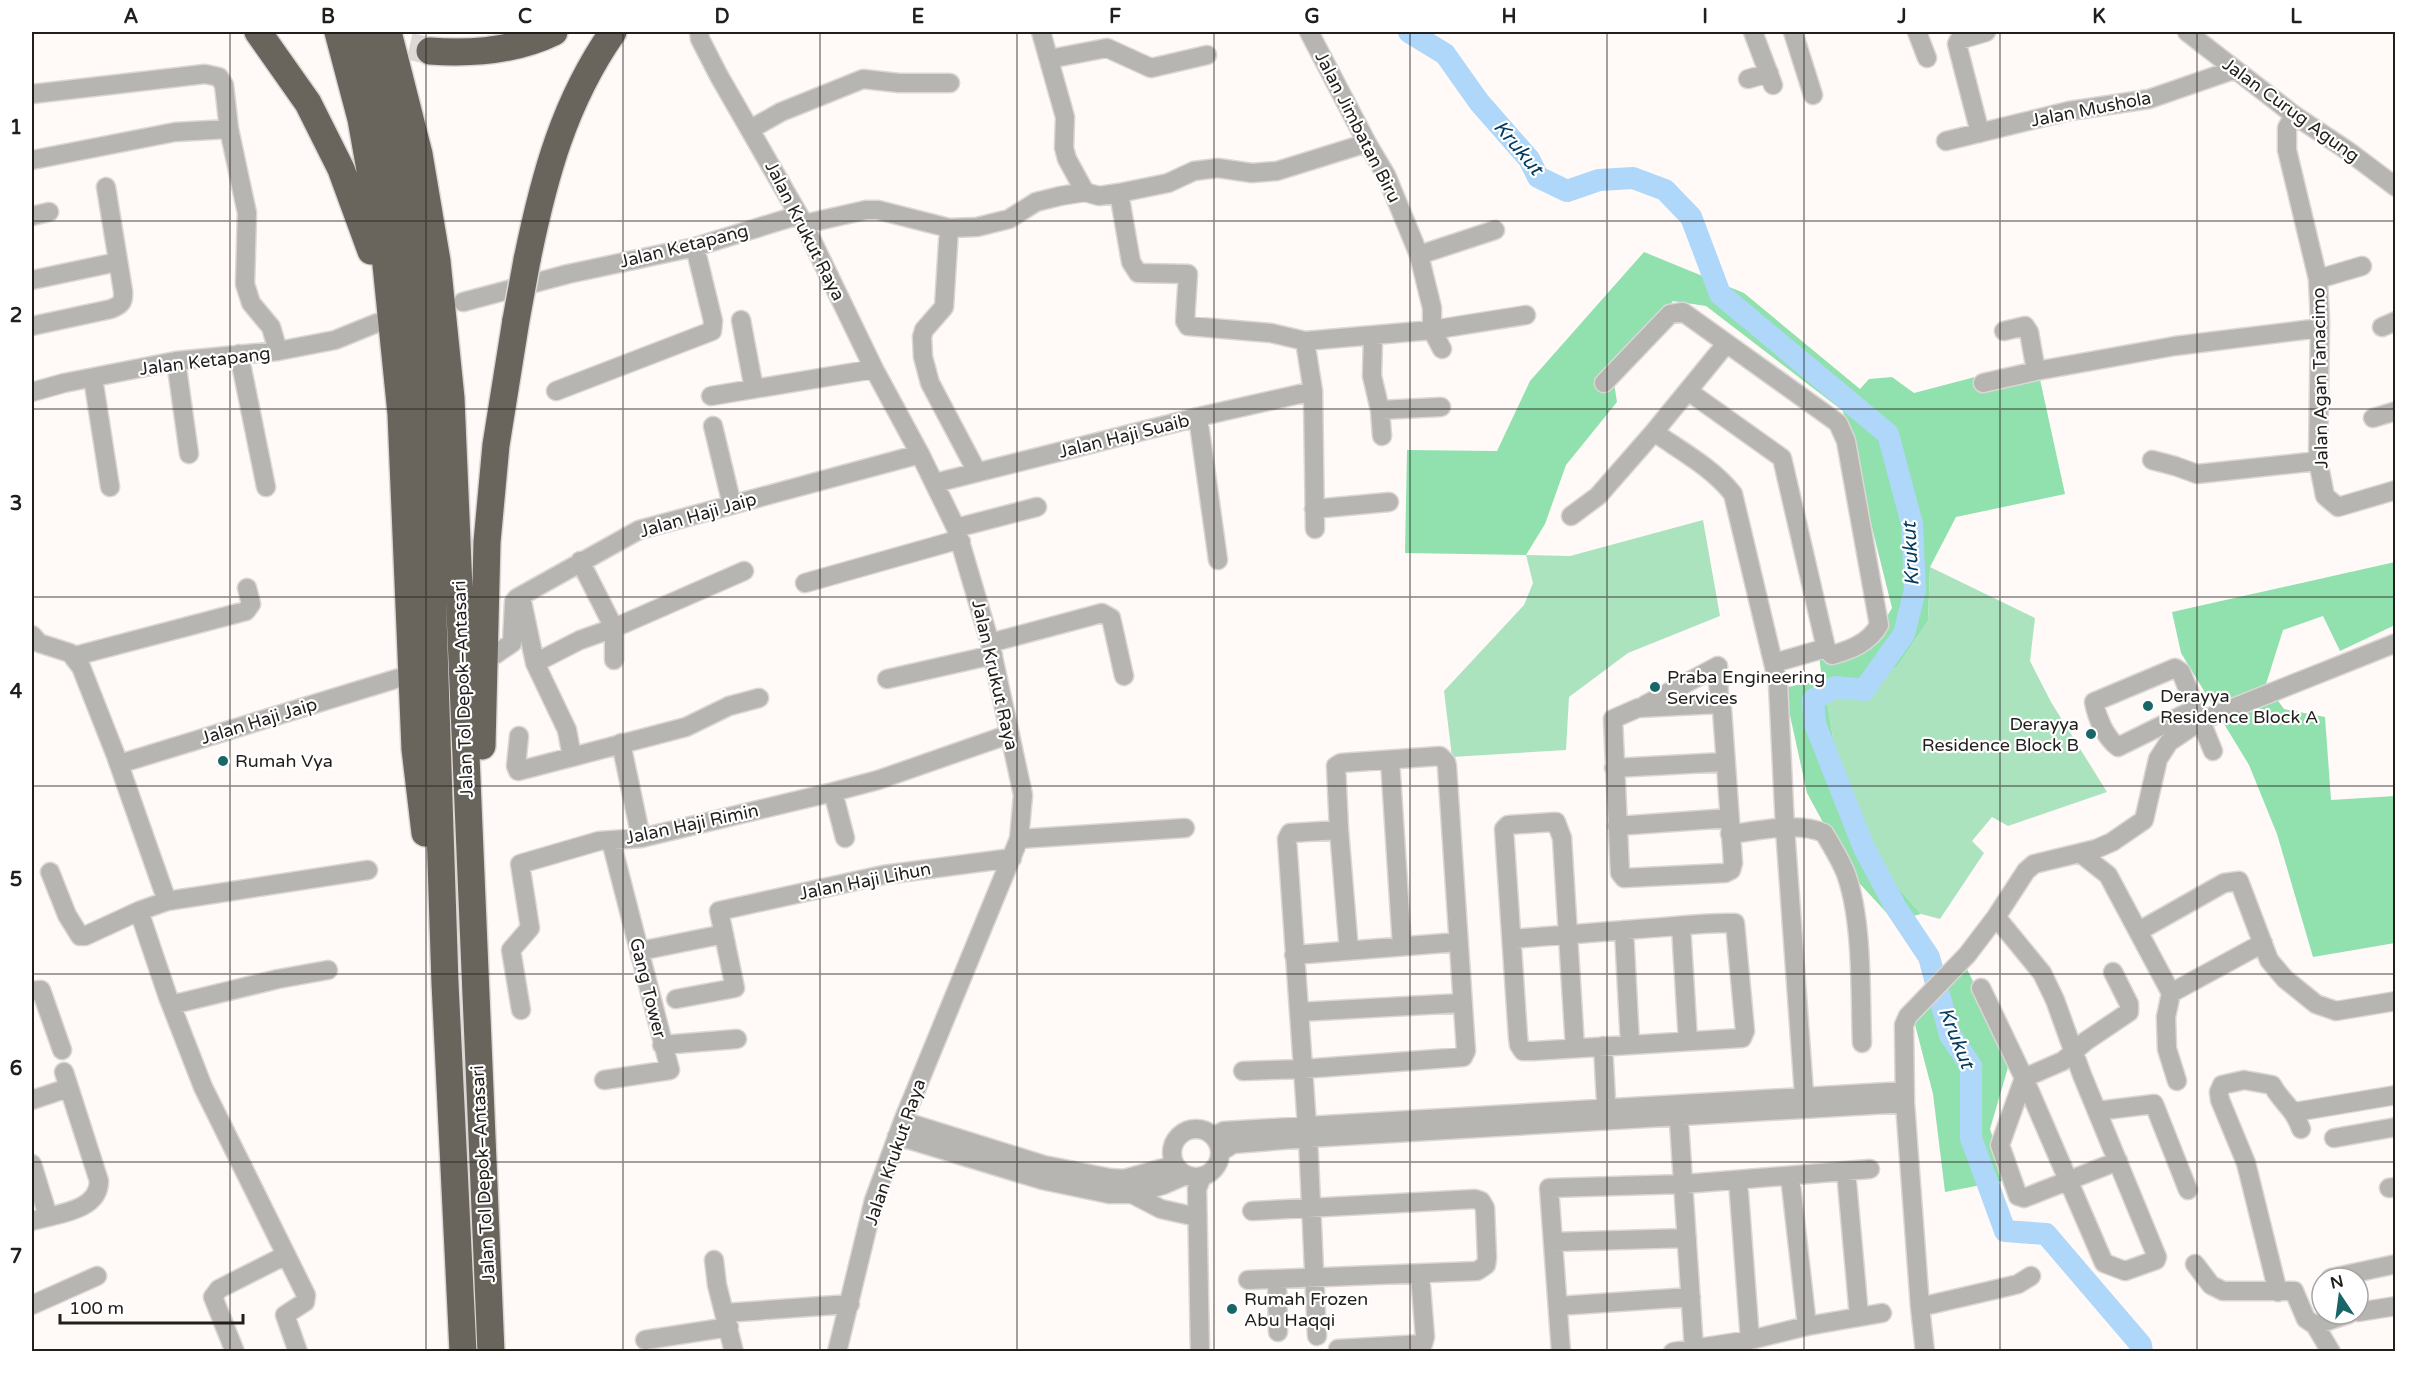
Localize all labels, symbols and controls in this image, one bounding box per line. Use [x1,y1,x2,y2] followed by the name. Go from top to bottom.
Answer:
[124,5,139,29] text: A
[321,5,335,29] text: B
[518,5,532,29] text: C
[714,5,730,29] text: D
[912,5,925,29] text: E
[1109,5,1121,29] text: F
[1304,5,1320,29] text: G
[1501,5,1517,29] text: H
[1702,5,1708,29] text: I
[1896,5,1907,29] text: J
[2092,5,2106,29] text: K
[2290,5,2302,29] text: L
[1310,48,1406,206] street label: Jalan Jimbatan Biru
[2218,53,2364,167] street label: Jalan Curug Agung
[2029,87,2153,131] street label: Jalan Mushola
[10,116,22,140] text: 1
[1488,116,1549,182] water label: Krukut
[760,158,850,304] street label: Jalan Krukut Raya
[617,219,751,273] street label: Jalan Ketapang
[2307,287,2333,469] street label: Jalan Agan Tanacimo
[10,304,22,328] text: 2
[138,342,272,380] street label: Jalan Ketapang
[1056,409,1192,463] street label: Jalan Haji Suaib
[637,488,759,542] street label: Jalan Haji Jaip
[10,492,22,516] text: 3
[1897,519,1925,587] water label: Krukut
[448,580,478,798] street label: Jalan Tol Depok–Antasari
[967,598,1023,752] street label: Jalan Krukut Raya
[1667,666,1825,709] place label: Praba Engineering Services
[10,680,23,704] text: 4
[1648,680,1662,694] marker: Praba Engineering Services
[2160,685,2318,728] place label: Derayya Residence Block A
[198,693,320,749] street label: Jalan Haji Jaip
[2141,699,2155,713] marker: Derayya Residence Block A
[1922,713,2079,756] place label: Derayya Residence Block B
[2084,727,2098,741] marker: Derayya Residence Block B
[235,750,333,772] place label: Rumah Vya
[216,754,230,768] marker: Rumah Vya
[623,799,761,849] street label: Jalan Haji Rimin
[797,857,933,905] street label: Jalan Haji Lihun
[10,868,22,892] text: 5
[625,936,671,1041] street label: Gang Tower
[1933,1004,1980,1074] water label: Krukut
[10,1057,22,1081] text: 6
[466,1065,500,1283] street label: Jalan Tol Depok–Antasari
[860,1076,930,1228] street label: Jalan Krukut Raya
[10,1245,22,1269] text: 7
[2310,1266,2370,1326] north arrow
[2328,1271,2345,1294] text: N
[60,1287,243,1325] scale bar
[1244,1288,1368,1331] place label: Rumah Frozen Abu Haqqi
[69,1297,124,1319] text: 100 m
[1225,1302,1239,1316] marker: Rumah Frozen Abu Haqqi

